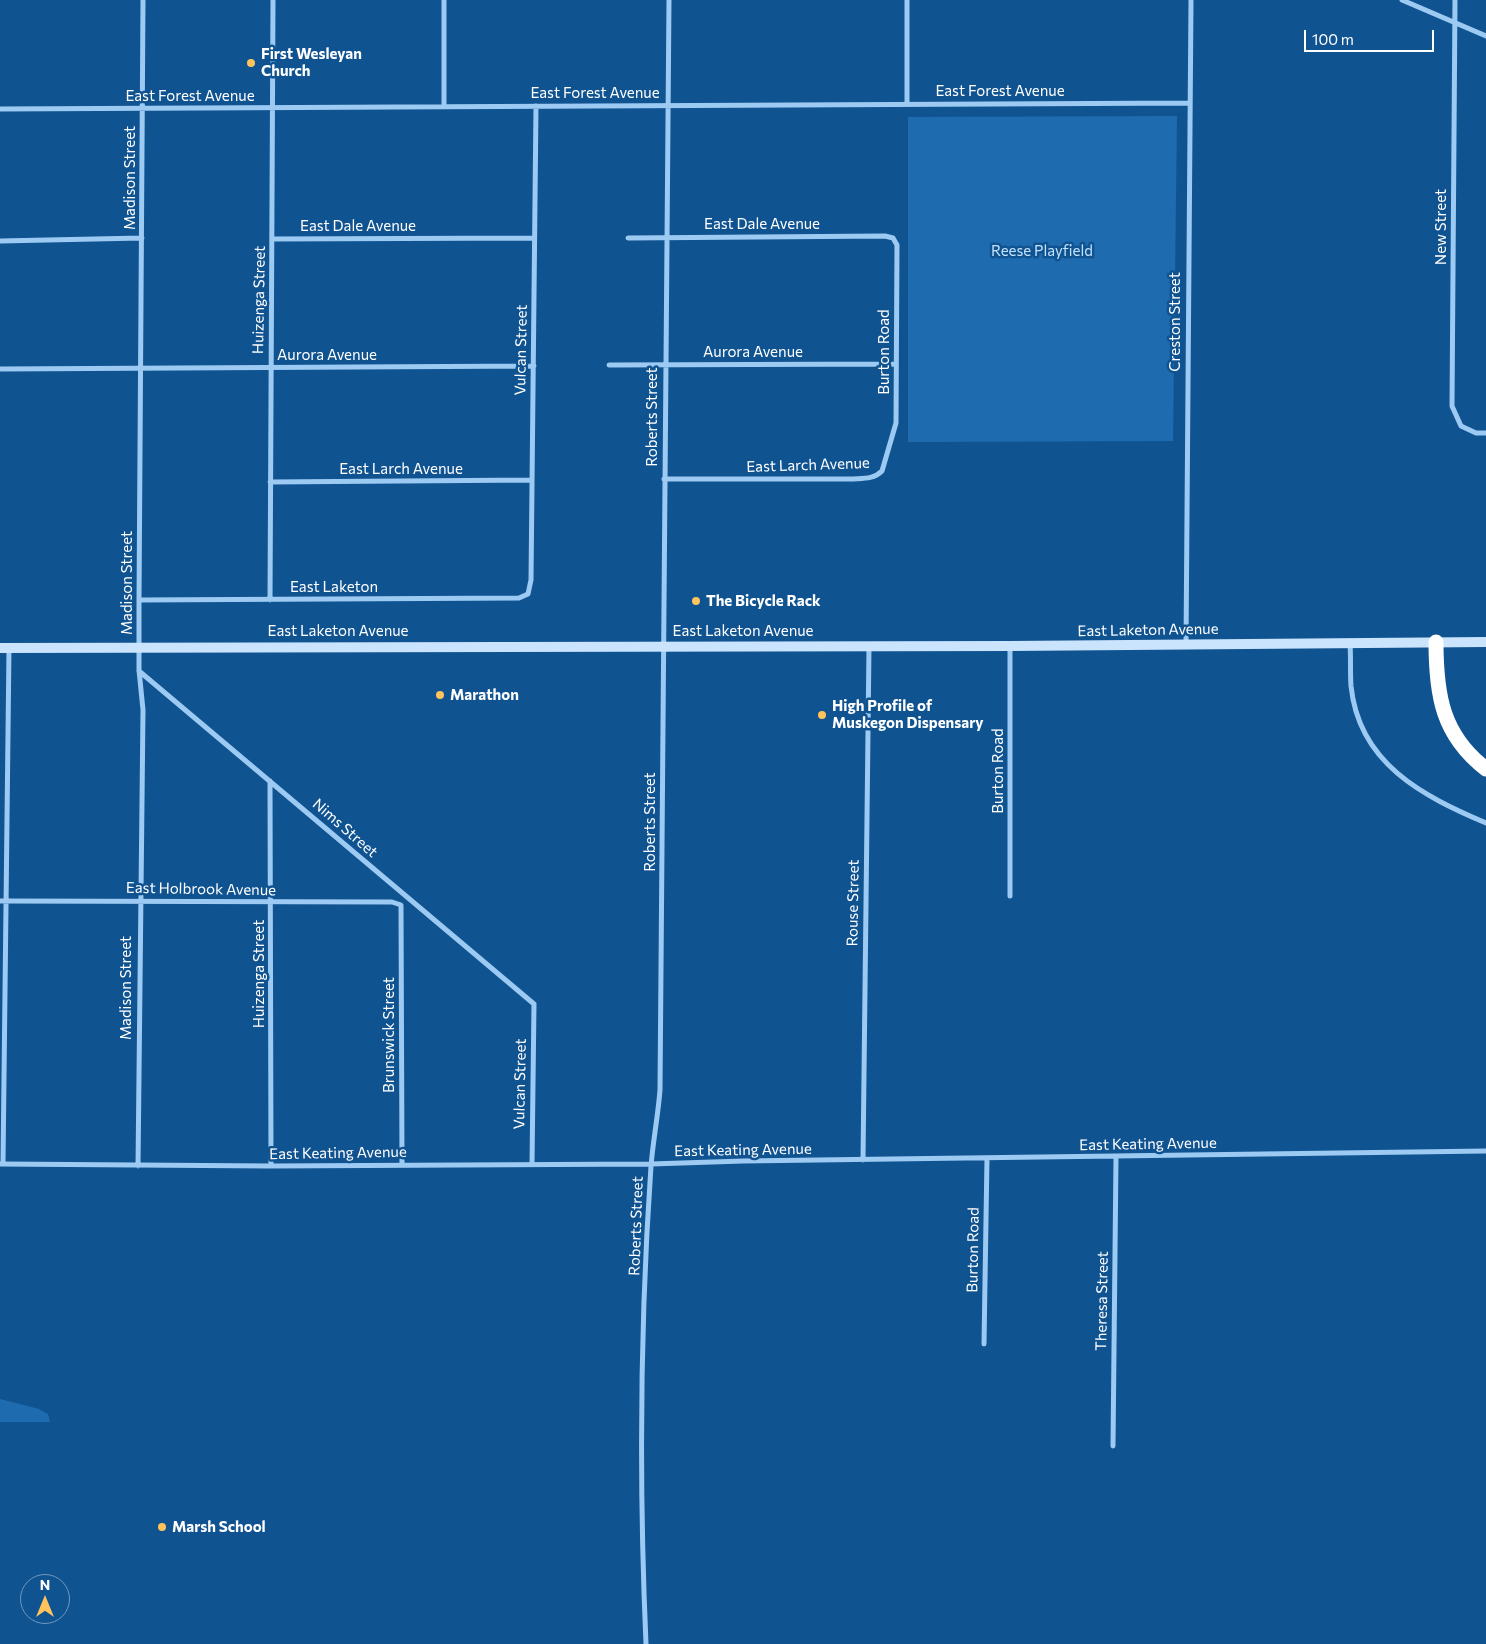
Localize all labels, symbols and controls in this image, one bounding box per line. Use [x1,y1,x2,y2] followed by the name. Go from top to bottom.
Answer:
[1306,20,1436,52] scale bar
[1312,30,1354,48] text: 100 m
[261,45,362,80] place label: First Wesleyan Church
[245,57,257,69] marker: First Wesleyan Church
[935,82,1065,100] street label: East Forest Avenue
[530,84,660,102] street label: East Forest Avenue
[125,87,255,105] street label: East Forest Avenue
[121,126,139,230] street label: Madison Street
[1432,189,1450,265] street label: New Street
[704,215,820,233] street label: East Dale Avenue
[300,217,416,235] street label: East Dale Avenue
[991,242,1093,260] park label: Reese Playfield
[249,246,269,354] street label: Huizenga Street
[1166,272,1184,372] street label: Creston Street
[511,304,531,396] street label: Vulcan Street
[875,309,893,395] street label: Burton Road
[703,343,803,361] street label: Aurora Avenue
[277,346,377,364] street label: Aurora Avenue
[643,367,661,467] street label: Roberts Street
[746,454,870,476] street label: East Larch Avenue
[339,460,463,478] street label: East Larch Avenue
[118,531,136,635] street label: Madison Street
[290,578,378,596] street label: East Laketon
[706,592,821,610] place label: The Bicycle Rack
[690,595,702,607] marker: The Bicycle Rack
[1077,620,1219,640] street label: East Laketon Avenue
[267,622,409,640] street label: East Laketon Avenue
[672,622,814,640] street label: East Laketon Avenue
[450,686,519,704] place label: Marathon
[434,689,446,701] marker: Marathon
[832,697,984,732] place label: High Profile of Muskegon Dispensary
[816,709,828,721] marker: High Profile of Muskegon Dispensary
[989,728,1007,814] street label: Burton Road
[641,772,659,872] street label: Roberts Street
[309,795,381,861] street label: Nims Street
[843,859,863,947] street label: Rouse Street
[126,879,276,899] street label: East Holbrook Avenue
[250,920,268,1028] street label: Huizenga Street
[117,936,135,1040] street label: Madison Street
[380,977,398,1093] street label: Brunswick Street
[510,1038,530,1130] street label: Vulcan Street
[1079,1134,1217,1154] street label: East Keating Avenue
[674,1140,812,1160] street label: East Keating Avenue
[269,1143,407,1163] street label: East Keating Avenue
[625,1176,647,1276] street label: Roberts Street
[963,1207,983,1293] street label: Burton Road
[1092,1251,1112,1351] street label: Theresa Street
[172,1518,266,1536] place label: Marsh School
[156,1521,168,1533] marker: Marsh School
[20,1574,70,1624] north arrow
[40,1576,50,1593] text: N

